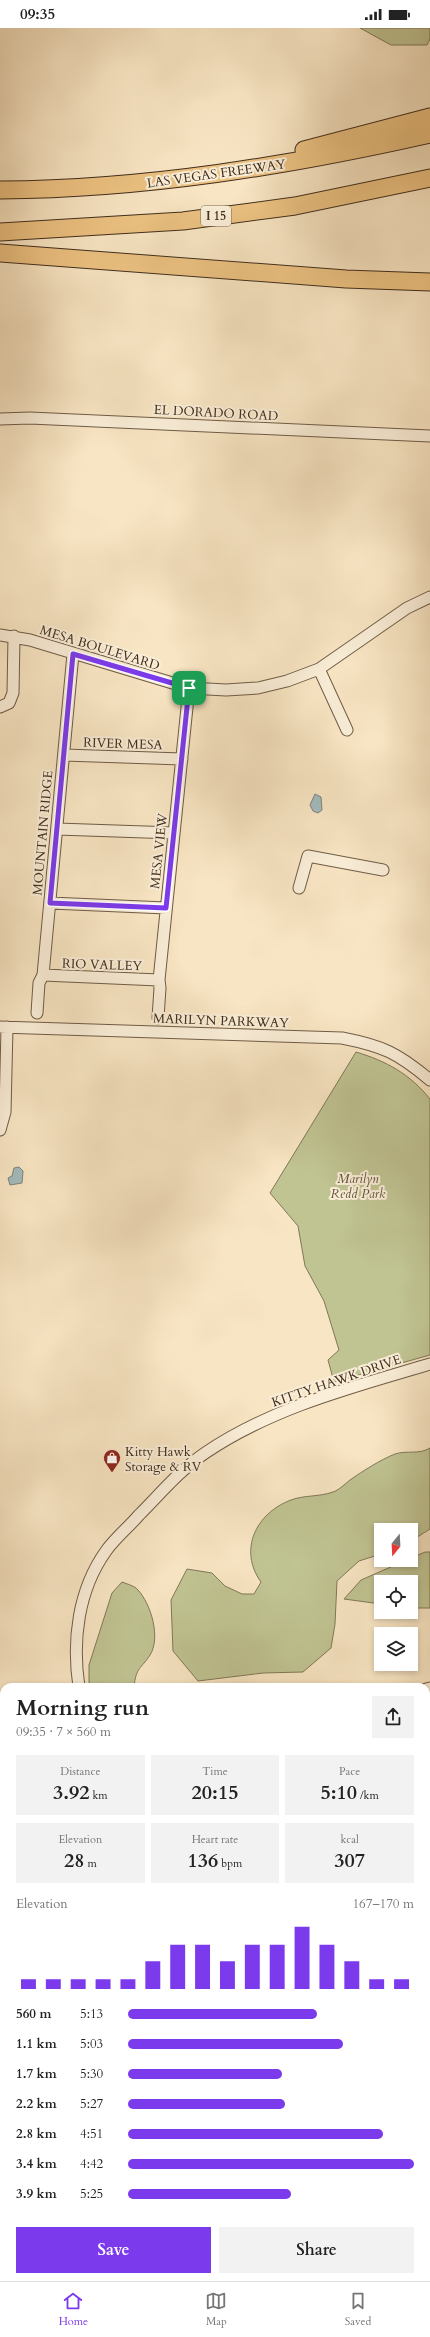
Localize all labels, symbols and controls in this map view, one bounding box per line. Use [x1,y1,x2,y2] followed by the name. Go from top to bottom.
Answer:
[20,4,55,24] text: 09:35
[146,155,287,193] street label: LAS VEGAS FREEWAY
[201,206,231,226] road number: I 15
[153,401,279,425] street label: EL DORADO ROAD
[38,621,162,675] street label: MESA BOULEVARD
[172,671,206,705] pin
[178,677,200,699] icon: arrive
[83,734,164,754] street label: RIVER MESA
[29,770,57,896] street label: MOUNTAIN RIDGE
[146,812,172,890] street label: MESA VIEW
[61,955,143,975] street label: RIO VALLEY
[153,1010,290,1032] street label: MARILYN PARKWAY
[331,1170,386,1203] park label: Marilyn Redd Park
[269,1350,403,1412] street label: KITTY HAWK DRIVE
[125,1443,202,1476] place label: Kitty Hawk Storage & RV
[102,1448,122,1473] shop icon: Kitty Hawk Storage & RV
[374,1523,418,1567] north arrow
[374,1523,418,1671] map controls
[374,1575,418,1619] button: locate
[374,1627,418,1671] button: layers
[16,1693,149,1723] text: Morning run
[372,1696,414,1738] button: share
[16,1723,111,1741] text: 09:35 · 7 × 560 m
[60,1764,100,1779] text: Distance
[202,1764,228,1779] text: Time
[339,1764,360,1779] text: Pace
[53,1779,90,1806] text: 3.92
[192,1779,238,1806] text: 20:15
[321,1779,357,1806] text: 5:10
[90,1788,108,1803] text: km
[357,1788,379,1803] text: /km
[58,1832,102,1847] text: Elevation
[192,1832,238,1847] text: Heart rate
[340,1832,359,1847] text: kcal
[64,1847,84,1874] text: 28
[188,1847,218,1874] text: 136
[334,1847,365,1874] text: 307
[84,1856,97,1871] text: m
[218,1856,242,1871] text: bpm
[16,1895,68,1913] text: Elevation
[352,1895,414,1913] text: 167–170 m
[16,2005,51,2023] text: 560 m
[80,2005,103,2023] text: 5:13
[16,2035,57,2053] text: 1.1 km
[80,2035,103,2053] text: 5:03
[16,2065,57,2083] text: 1.7 km
[80,2065,103,2083] text: 5:30
[16,2095,57,2113] text: 2.2 km
[80,2095,103,2113] text: 5:27
[16,2125,57,2143] text: 2.8 km
[80,2125,103,2143] text: 4:51
[16,2155,57,2173] text: 3.4 km
[80,2155,103,2173] text: 4:42
[16,2185,57,2203] text: 3.9 km
[80,2185,103,2203] text: 5:25
[16,2227,211,2273] button: Save
[219,2227,414,2273] button: Share
[59,2290,88,2329] tab: Home
[205,2290,227,2329] tab: Map
[345,2290,371,2329] tab: Saved

